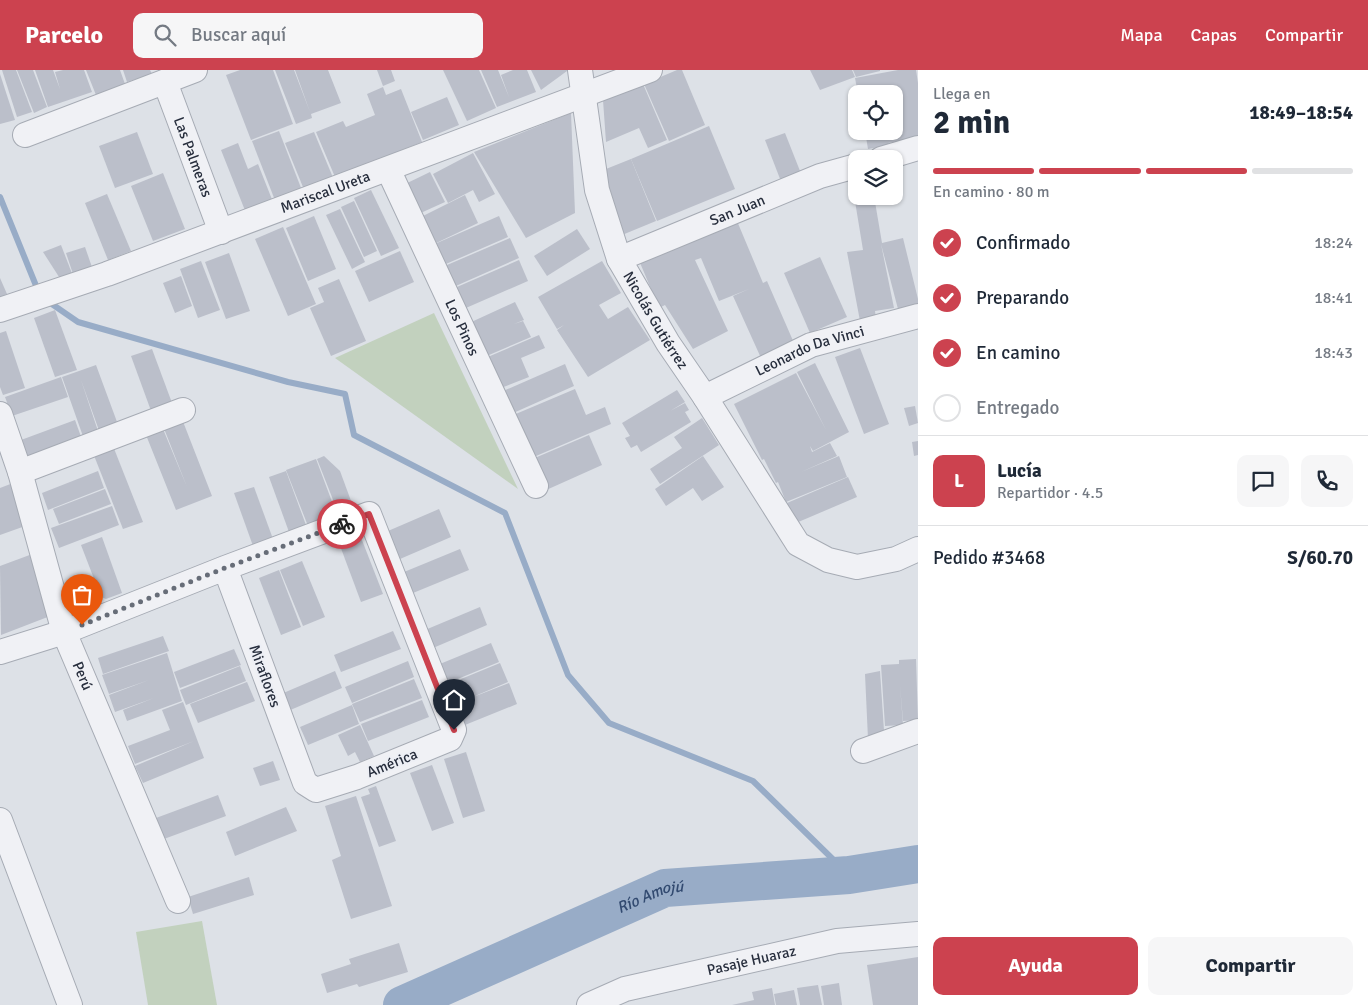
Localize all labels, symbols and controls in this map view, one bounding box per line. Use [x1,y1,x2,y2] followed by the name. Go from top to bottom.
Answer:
[133,13,483,58] search box
[25,20,103,50] text: Parcelo
[151,21,179,49] icon: search
[191,23,286,47] text: Buscar aquí
[1120,24,1163,46] text: Mapa
[1191,24,1237,46] text: Capas
[1265,24,1343,46] text: Compartir
[933,84,991,104] text: Llega en
[848,85,903,205] map controls
[848,85,903,140] button: locate
[1249,101,1353,125] text: 18:49–18:54
[933,103,1010,142] text: 2 min
[170,114,216,200] street label: Las Palmeras
[848,150,903,205] button: layers
[278,167,372,217] street label: Mariscal Ureta
[933,182,1050,202] text: En camino · 80 m
[707,191,768,230] street label: San Juan
[933,229,961,257] icon: check
[976,231,1070,255] text: Confirmado
[1314,233,1353,253] text: 18:24
[619,268,692,373] street label: Nicolás Gutiérrez
[933,284,961,312] icon: check
[976,286,1069,310] text: Preparando
[1314,288,1353,308] text: 18:41
[441,296,483,359] street label: Los Pinos
[752,322,866,380] street label: Leonardo Da Vinci
[933,339,961,367] icon: check
[976,341,1060,365] text: En camino
[1314,343,1353,363] text: 18:43
[976,396,1059,420] text: Entregado
[1237,455,1289,507] button: chat
[1301,455,1353,507] button: phone
[997,459,1042,483] text: Lucía
[954,469,964,493] text: L
[997,483,1103,503] text: Repartidor · 4.5
[317,499,367,549] courier
[328,510,356,538] icon: bike
[933,546,1045,570] text: Pedido #3468
[1287,546,1353,570] text: S/60.70
[61,574,103,625] pin
[68,581,96,609] icon: bag
[245,642,285,710] street label: Miraflores
[69,659,97,693] street label: Perú
[433,679,475,730] pin
[440,686,468,714] icon: home
[364,745,420,781] street label: América
[614,877,685,918] water label: Río Amojú
[933,937,1138,995] button: Ayuda
[1148,937,1353,995] button: Compartir
[705,942,798,979] street label: Pasaje Huaraz

